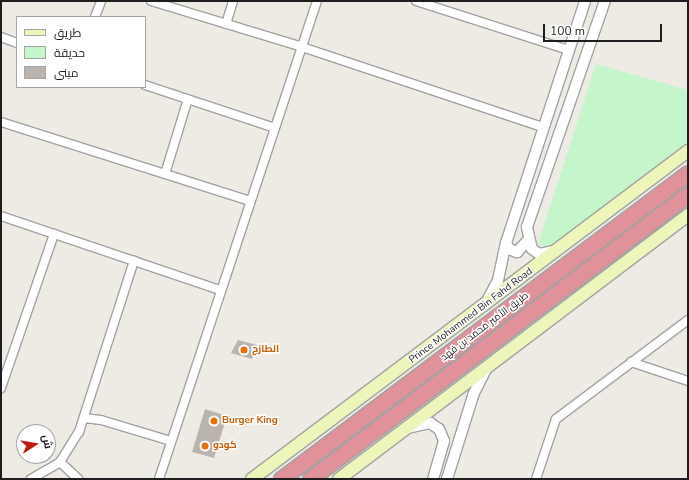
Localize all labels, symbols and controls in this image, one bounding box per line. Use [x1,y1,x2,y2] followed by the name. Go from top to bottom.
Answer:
[16,16,146,88] legend
[545,16,664,42] scale bar
[550,23,585,39] text: 100 m
[54,25,81,41] text: طريق
[54,45,85,61] text: حديقة
[54,65,79,81] text: مبنى
[407,266,535,366] street label: Prince Mohammed Bin Fahd Road
[439,290,531,364] street label: طريق الأمير محمد بن فهد
[252,344,279,356] place label: الطازج
[239,345,249,355] marker: الطازج
[222,415,278,427] place label: Burger King
[209,416,219,426] marker: Burger King
[16,424,56,464] north arrow
[38,433,56,450] text: ش
[213,440,237,452] place label: كودو
[200,441,210,451] marker: كودو

